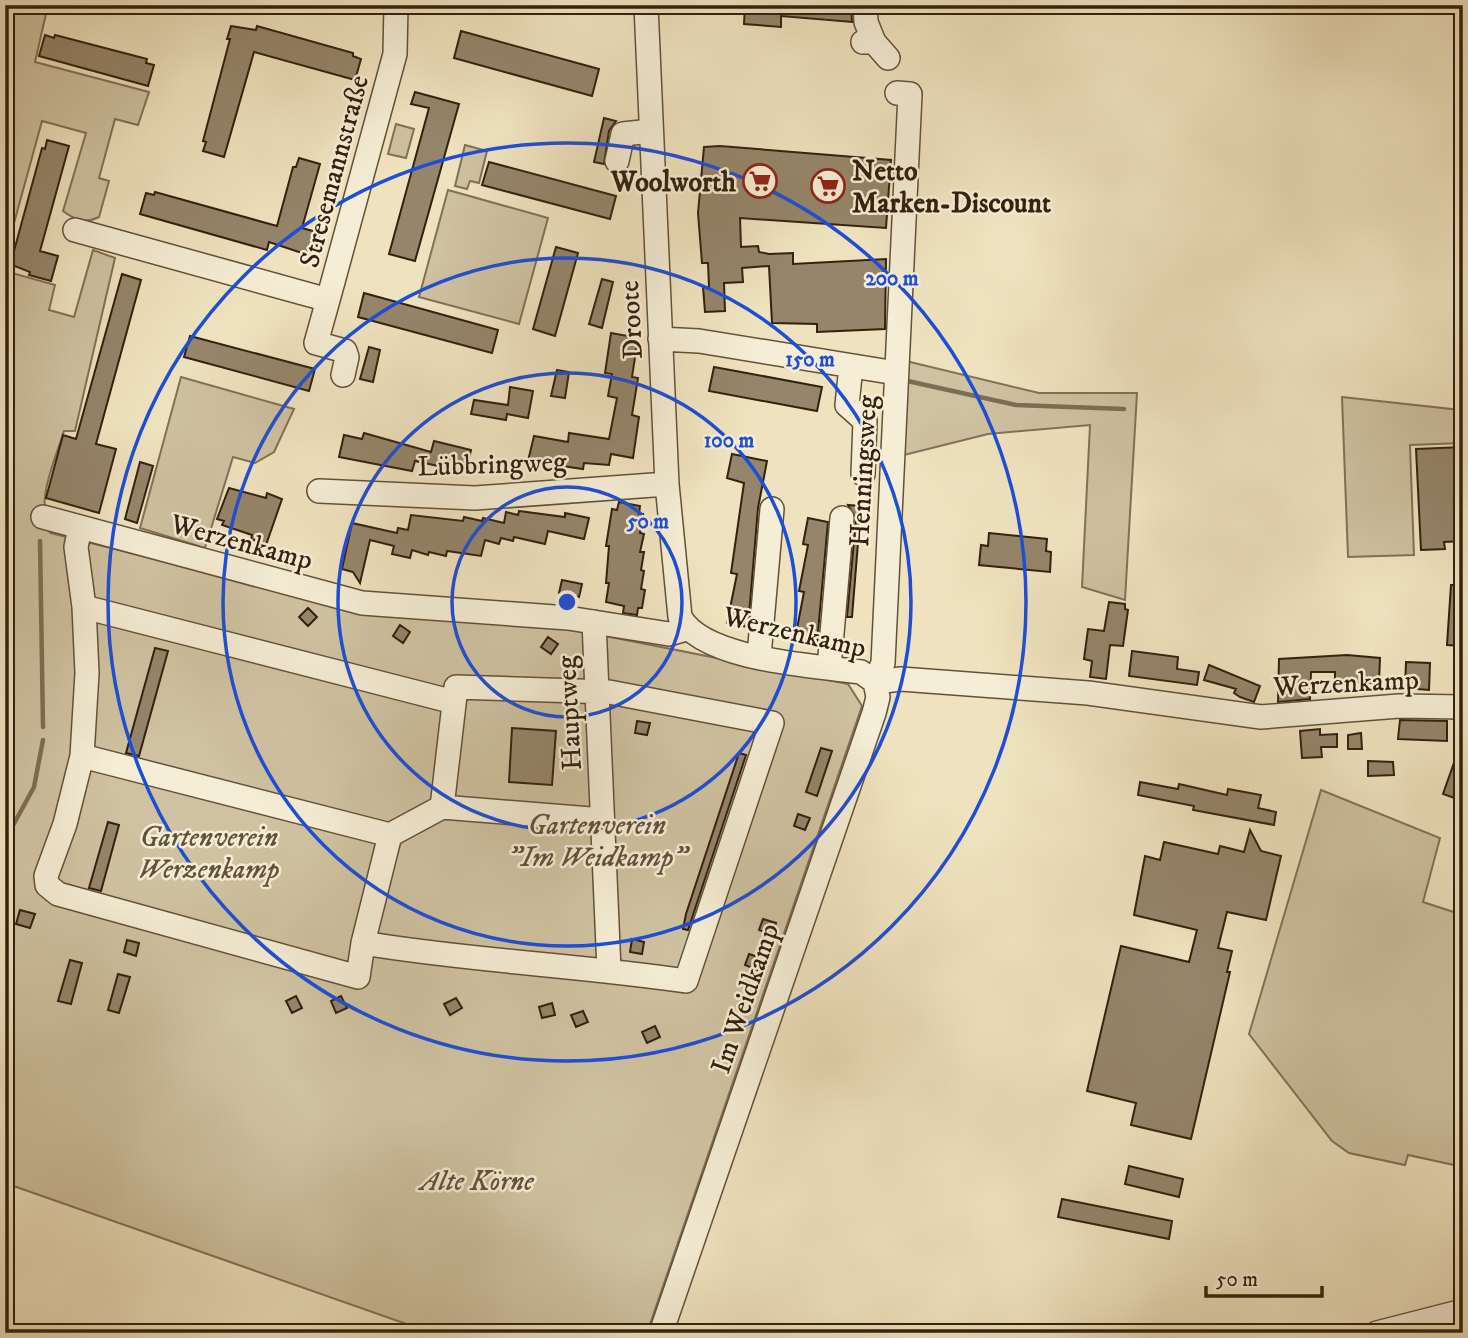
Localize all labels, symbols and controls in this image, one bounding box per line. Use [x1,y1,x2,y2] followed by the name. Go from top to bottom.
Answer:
[292,71,377,272] street label: Stresemannstraße
[852,154,1051,221] place label: Netto Marken-Discount
[741,162,779,200] supermarket icon: Woolworth
[610,165,736,200] place label: Woolworth
[809,167,847,205] supermarket icon: Netto Marken-Discount
[865,266,919,292] text: 200 m
[612,280,651,360] street label: Droote
[785,347,835,373] text: 150 m
[842,394,885,548] street label: Henningsweg
[704,428,754,454] text: 100 m
[417,444,568,485] street label: Lübbringweg
[166,506,316,578] street label: Werzenkamp
[626,509,669,535] text: 50 m
[555,590,579,614] centre of rings
[719,599,870,666] street label: Werzenkamp
[549,654,590,771] street label: Hauptweg
[1271,662,1420,705] street label: Werzenkamp
[507,808,691,875] park label: Gartenverein "Im Weidkamp"
[138,820,280,887] park label: Gartenverein Werzenkamp
[703,919,787,1078] street label: Im Weidkamp
[417,1164,535,1199] park label: Alte Körne
[1206,1254,1321,1298] scale bar
[1216,1267,1258,1293] text: 50 m

